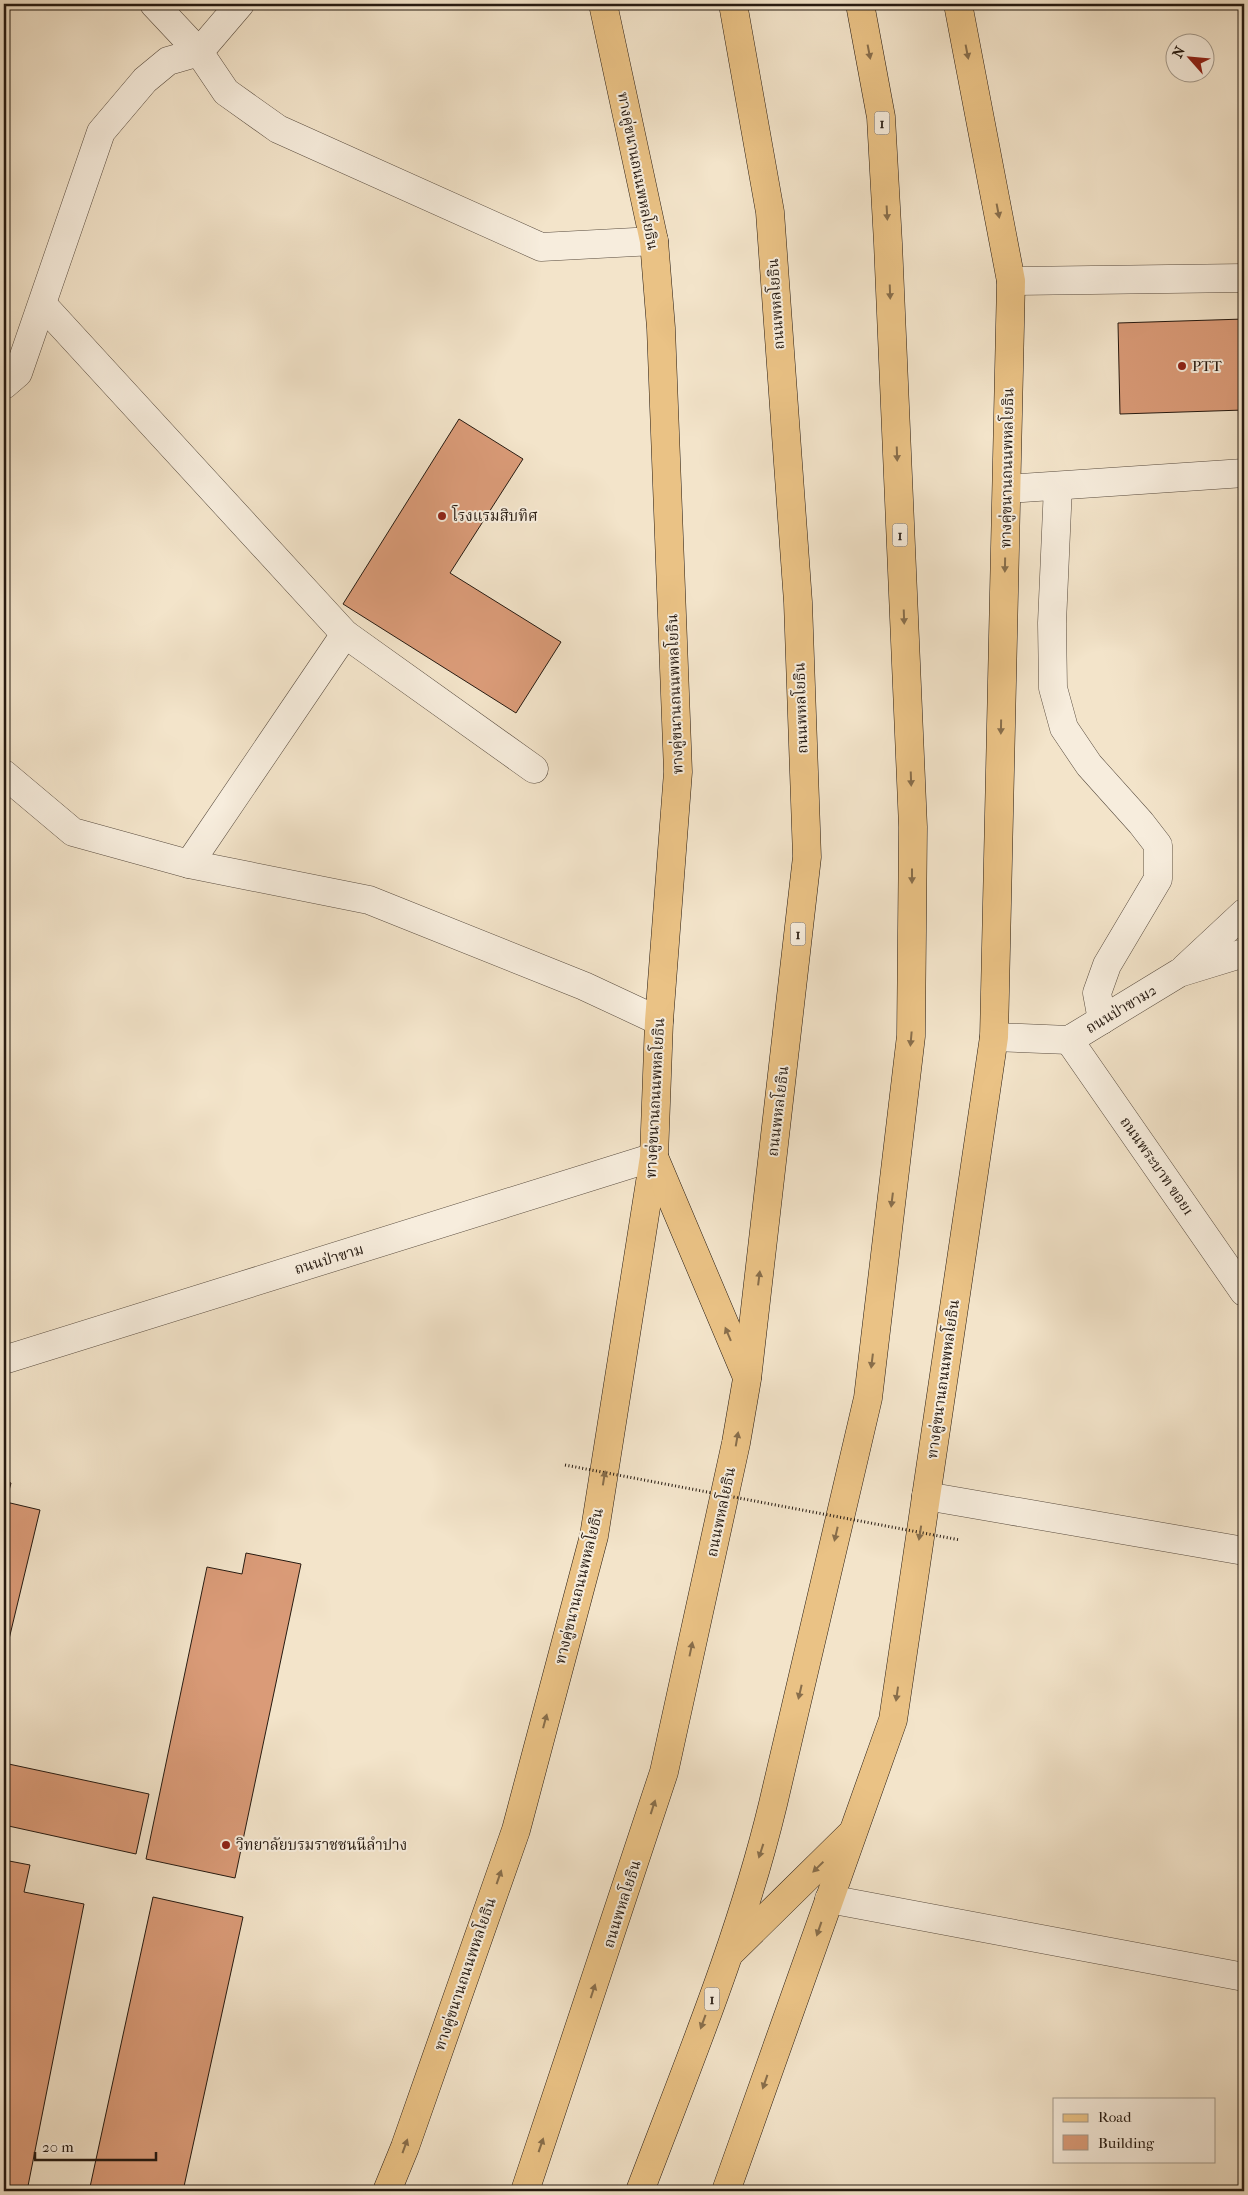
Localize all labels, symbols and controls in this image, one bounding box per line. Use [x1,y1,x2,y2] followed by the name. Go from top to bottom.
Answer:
[1166,32,1216,82] north arrow
[1169,43,1189,61] text: N
[866,44,874,60] one-way arrow
[964,44,972,60] one-way arrow
[613,90,664,252] street label: ทางคู่ขนานถนนพหลโยธิน
[874,112,890,134] road number: 1
[994,204,1002,220] one-way arrow
[883,205,891,221] one-way arrow
[762,258,788,350] street label: ถนนพหลโยธิน
[887,284,895,300] one-way arrow
[1192,357,1223,375] place label: PTT
[1176,360,1188,372] marker: PTT
[995,387,1018,548] street label: ทางคู่ขนานถนนพหลโยธิน
[893,446,901,462] one-way arrow
[451,505,538,525] place label: โรงแรมสิบทิศ
[436,510,448,522] marker: โรงแรมสิบทิศ
[892,524,908,546] road number: 1
[1001,557,1009,573] one-way arrow
[900,609,908,625] one-way arrow
[661,613,688,775] street label: ทางคู่ขนานถนนพหลโยธิน
[788,662,812,754] street label: ถนนพหลโยธิน
[997,720,1005,736] one-way arrow
[907,771,915,787] one-way arrow
[908,868,916,884] one-way arrow
[790,922,806,946] road number: 1
[1082,981,1160,1037] street label: ถนนป่าขาม2
[640,1017,669,1179] street label: ทางคู่ขนานถนนพหลโยธิน
[906,1031,914,1047] one-way arrow
[762,1064,793,1157] street label: ถนนพหลโยธิน
[1116,1113,1198,1219] street label: ถนนพระบาท ฃอย1
[888,1192,896,1208] one-way arrow
[292,1240,366,1278] street label: ถนนป่าขาม
[755,1270,763,1286] one-way arrow
[921,1298,964,1460] street label: ทางคู่ขนานถนนพหลโยธิน
[724,1327,732,1341] one-way arrow
[868,1354,876,1370] one-way arrow
[733,1431,741,1447] one-way arrow
[701,1465,739,1559] street label: ถนนพหลโยธิน
[600,1470,608,1486] one-way arrow
[549,1505,608,1666] street label: ทางคู่ขนานถนนพหลโยธิน
[916,1525,924,1541] one-way arrow
[832,1527,840,1542] one-way arrow
[687,1642,695,1657] one-way arrow
[795,1685,803,1701] one-way arrow
[892,1686,900,1702] one-way arrow
[541,1713,549,1729] one-way arrow
[650,1800,657,1815] one-way arrow
[236,1836,407,1854] place label: วิทยาลัยบรมราชชนนีลำปาง
[220,1839,232,1851] marker: วิทยาลัยบรมราชชนนีลำปาง
[756,1844,764,1859] one-way arrow
[597,1857,645,1950] street label: ถนนพหลโยธิน
[812,1861,824,1873] one-way arrow
[495,1869,503,1884] one-way arrow
[428,1894,501,2053] street label: ทางคู่ขนานถนนพหลโยธิน
[815,1921,822,1936] one-way arrow
[589,1983,597,1998] one-way arrow
[704,1988,720,2010] road number: 1
[699,2015,707,2030] one-way arrow
[761,2075,769,2090] one-way arrow
[1053,2098,1216,2162] legend
[1098,2108,1132,2126] text: Road
[35,2130,156,2162] scale bar
[1098,2134,1155,2152] text: Building
[42,2138,74,2156] text: 20 m
[401,2138,409,2153] one-way arrow
[538,2138,546,2153] one-way arrow

